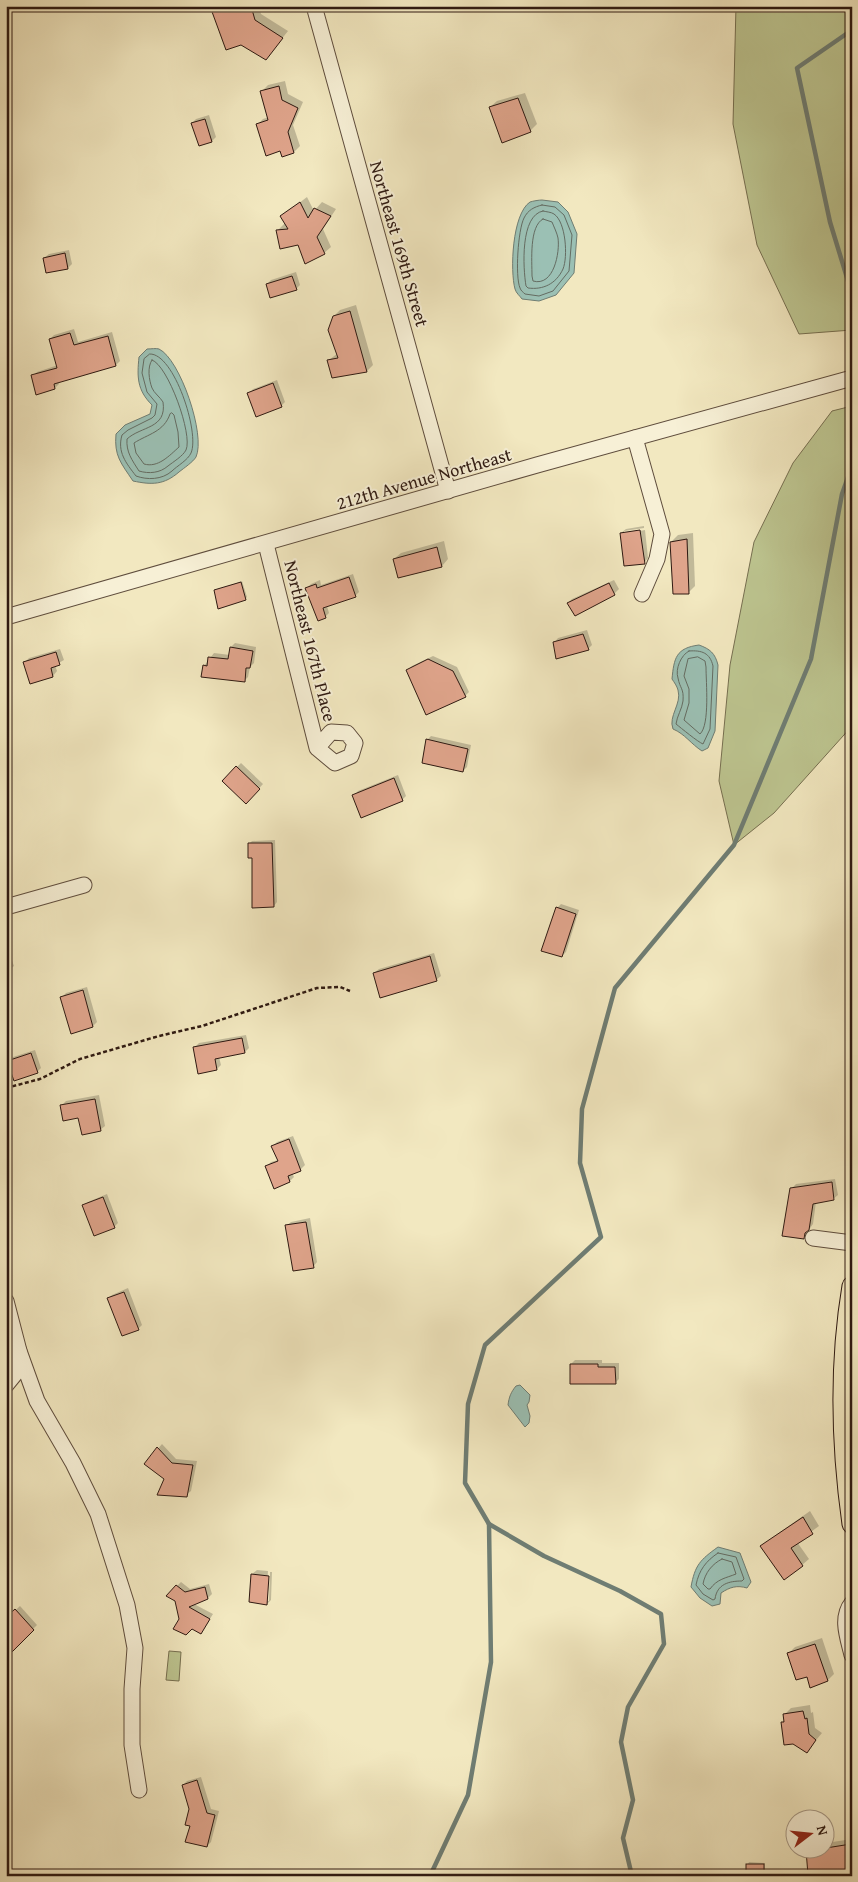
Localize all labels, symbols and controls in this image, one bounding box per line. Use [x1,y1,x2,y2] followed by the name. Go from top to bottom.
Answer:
[363,158,436,330] street label: Northeast 169th Street
[333,440,515,516] street label: 212th Avenue Northeast
[277,557,344,724] street label: Northeast 167th Place
[786,1810,836,1860] north arrow
[812,1823,834,1838] text: N

